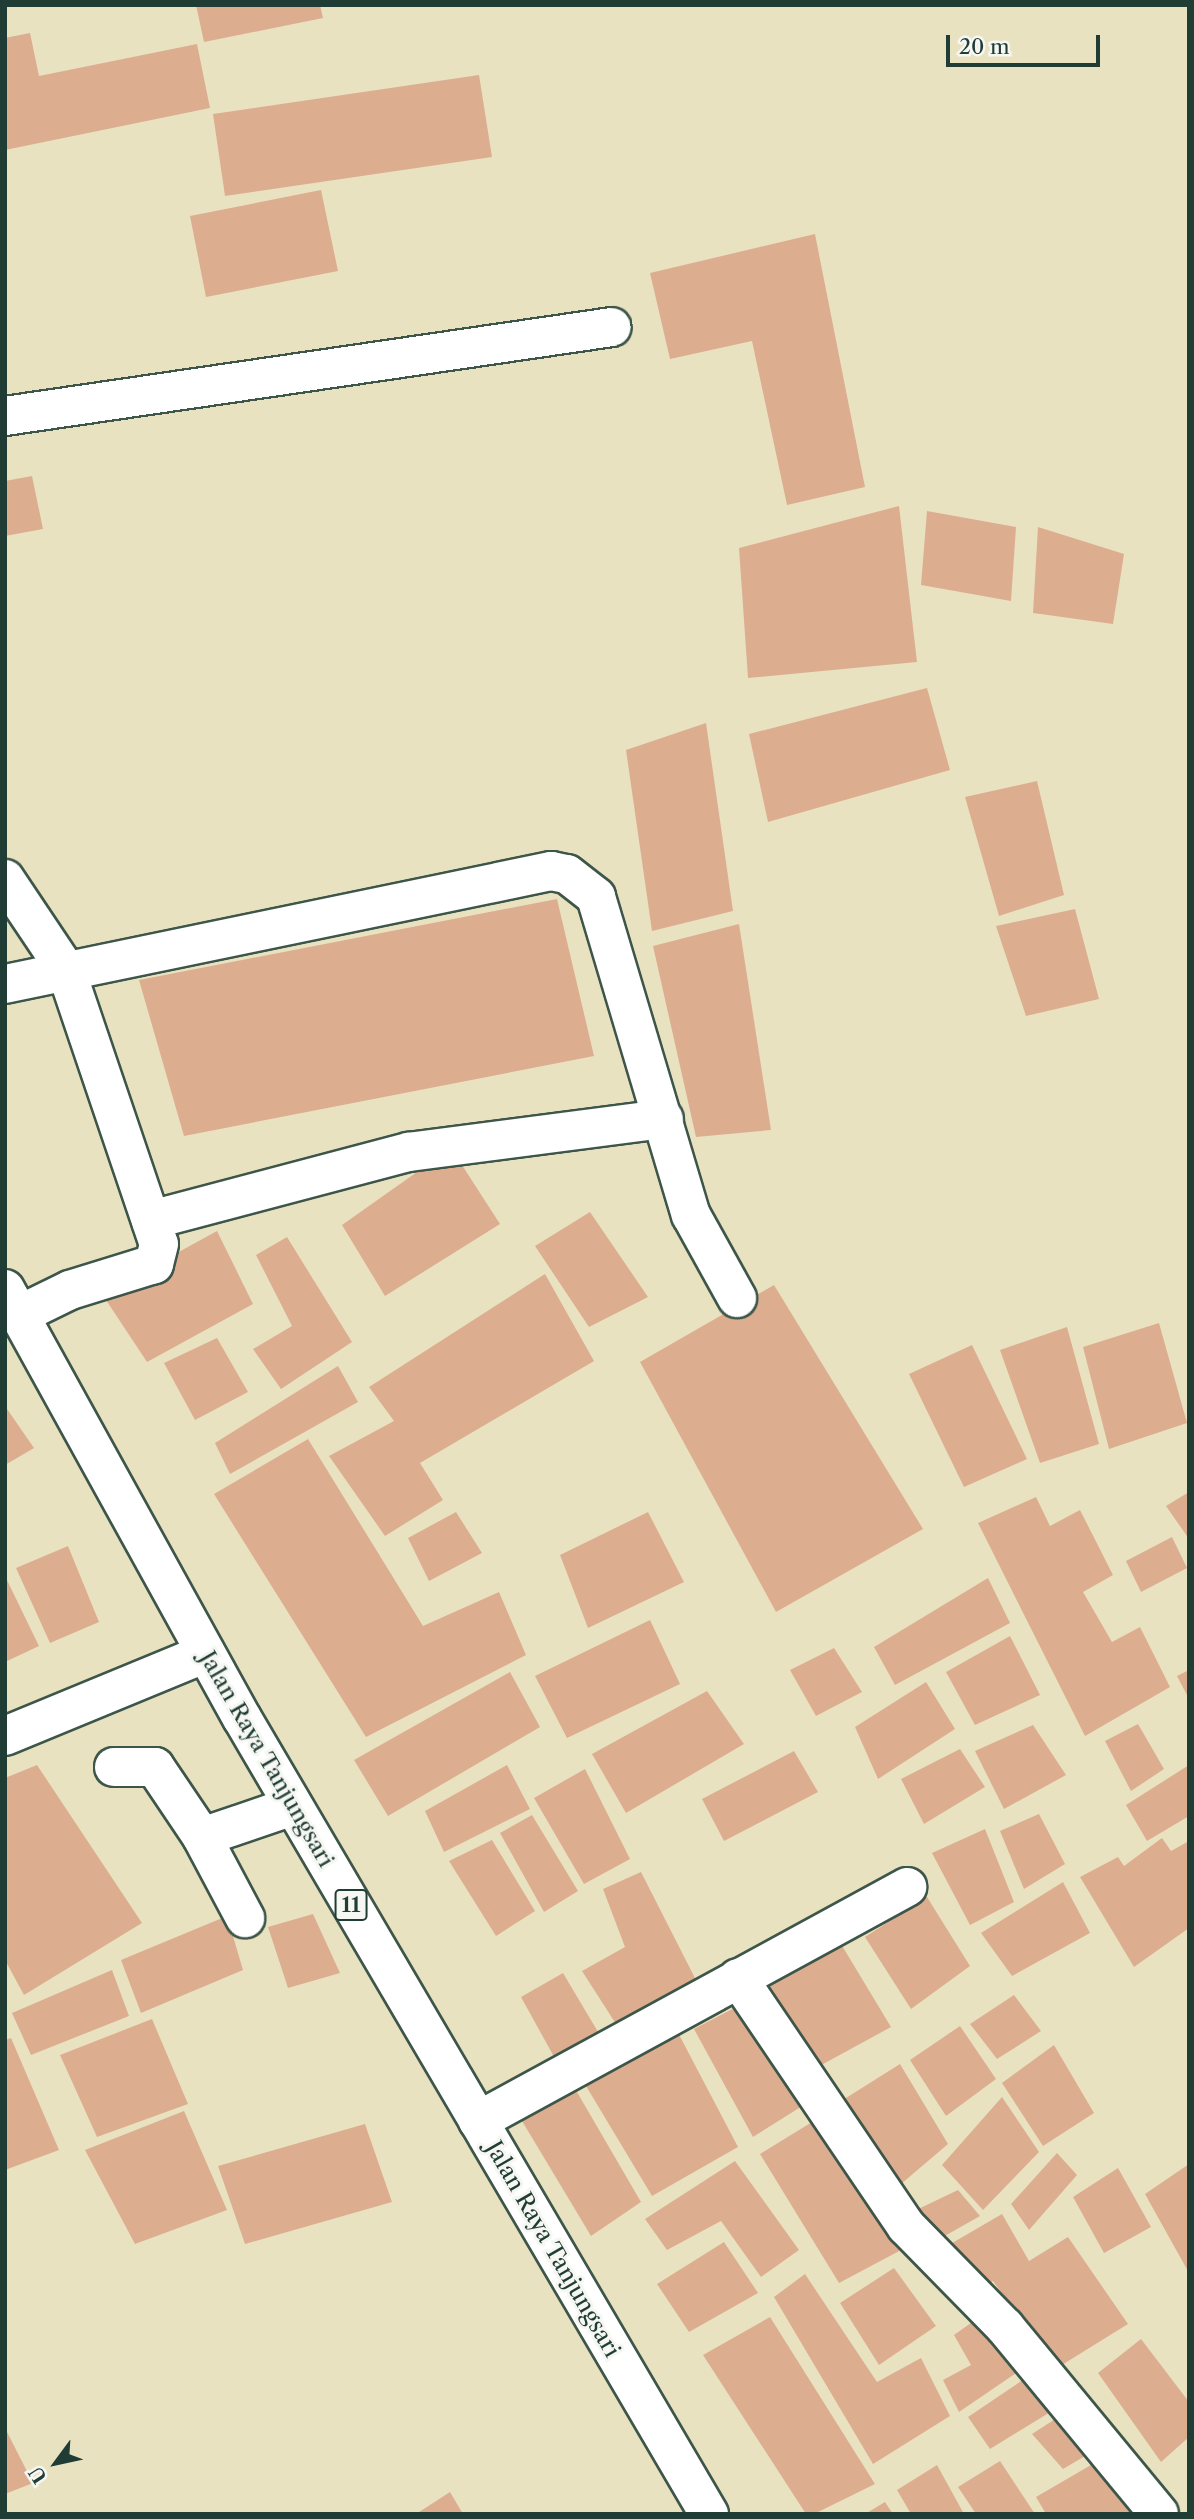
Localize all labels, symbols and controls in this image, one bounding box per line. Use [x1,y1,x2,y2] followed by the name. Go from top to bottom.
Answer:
[949,21,1103,65] scale bar
[959,34,1010,59] text: 20 m
[194,1646,340,1872] street label: Jalan Raya Tanjungsari
[334,1888,368,1923] road number: 11
[480,2136,626,2362] street label: Jalan Raya Tanjungsari
[21,2428,91,2498] north arrow
[24,2462,52,2487] text: U

